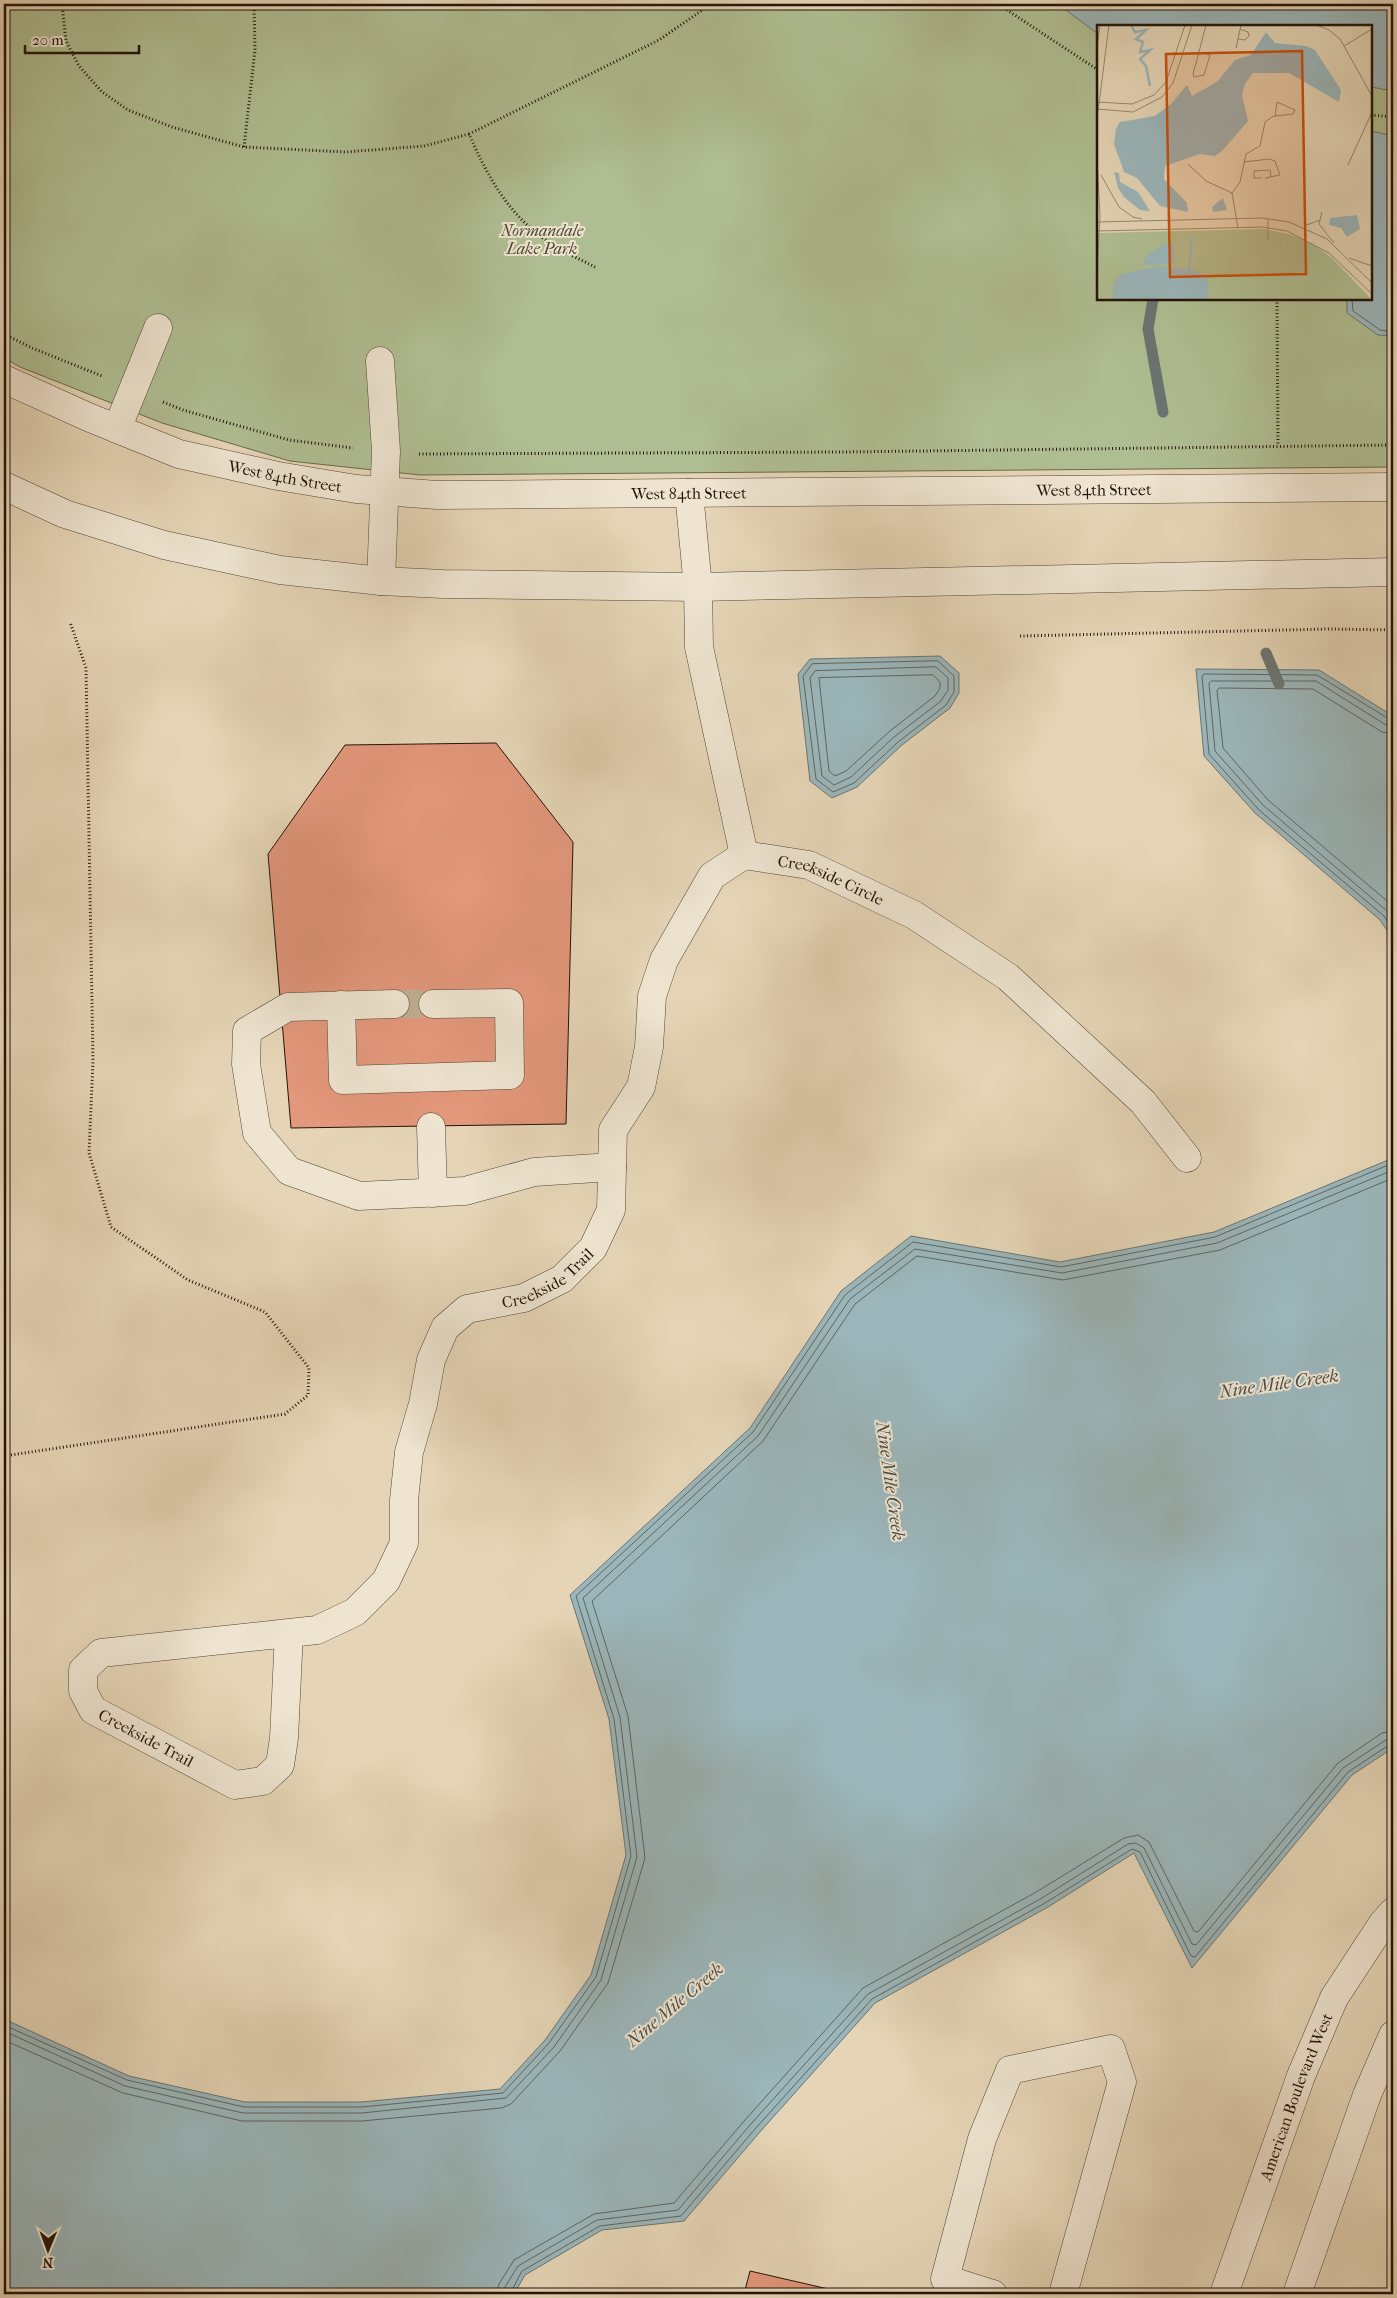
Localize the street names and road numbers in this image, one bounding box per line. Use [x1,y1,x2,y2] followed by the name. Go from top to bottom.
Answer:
[226,456,344,496] street label: West 84th Street
[1035,480,1152,499] street label: West 84th Street
[630,483,747,503] street label: West 84th Street
[776,851,887,909] street label: Creekside Circle
[500,1244,597,1312] street label: Creekside Trail
[95,1705,197,1771] street label: Creekside Trail
[1255,2010,1336,2184] street label: American Boulevard West

